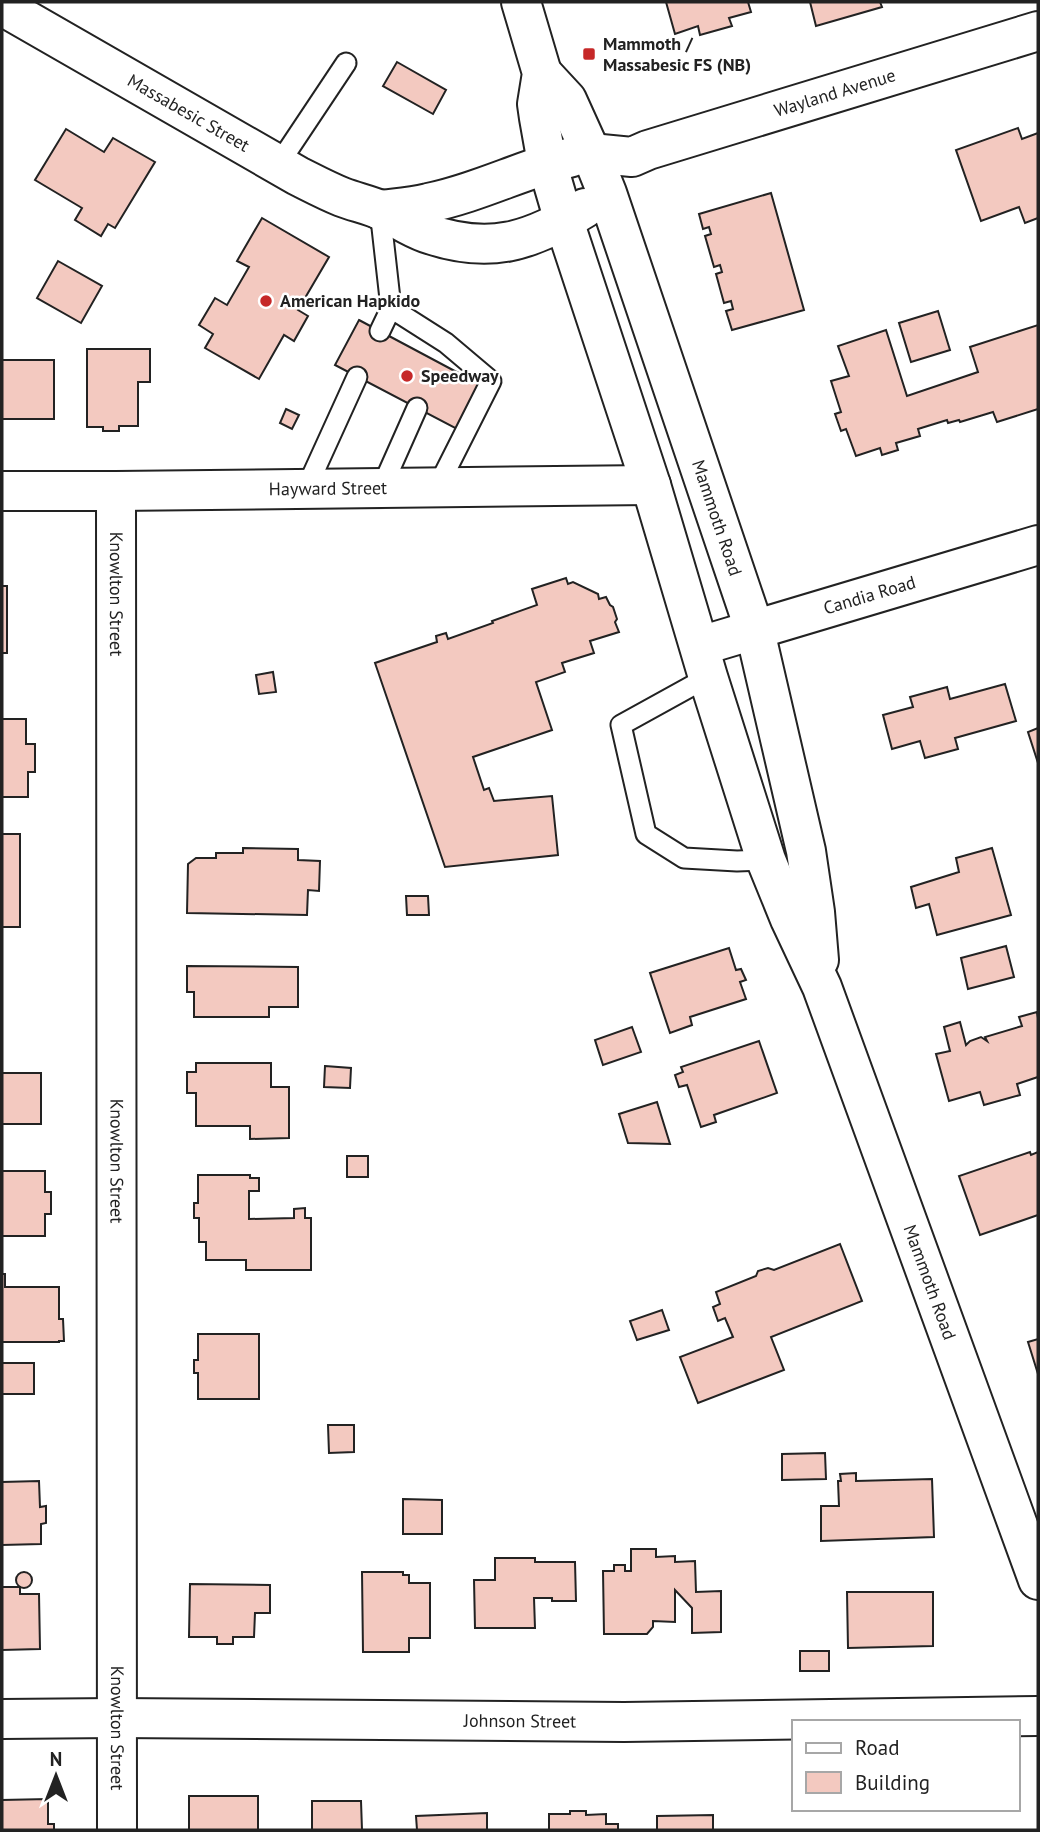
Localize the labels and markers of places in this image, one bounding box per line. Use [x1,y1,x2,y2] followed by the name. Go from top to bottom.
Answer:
[603,32,751,76] place label: Mammoth / Massabesic FS (NB)
[581,46,597,62] marker: Mammoth / Massabesic FS (NB)
[280,289,421,312] place label: American Hapkido
[258,293,274,309] marker: American Hapkido
[421,364,499,387] place label: Speedway
[399,368,415,384] marker: Speedway

